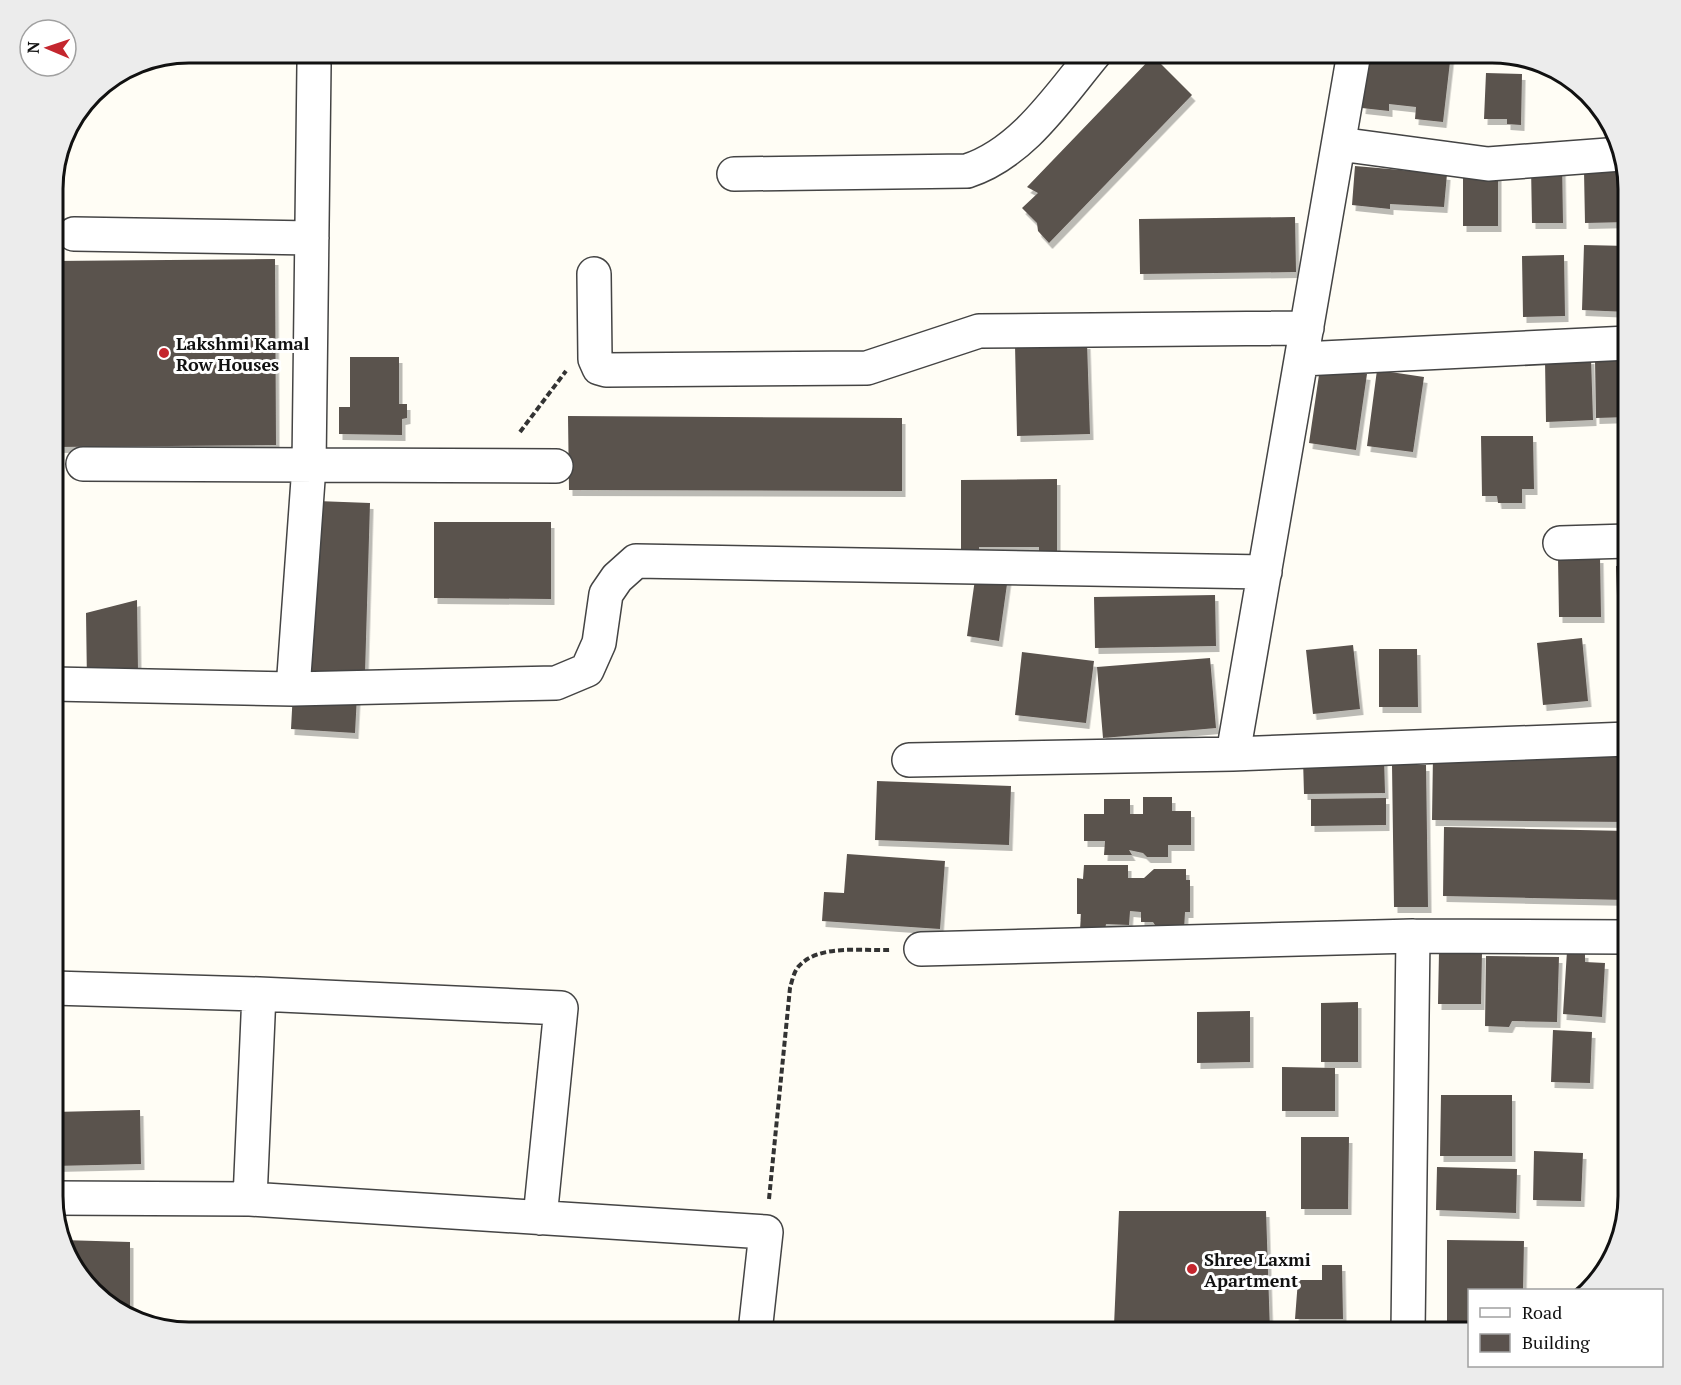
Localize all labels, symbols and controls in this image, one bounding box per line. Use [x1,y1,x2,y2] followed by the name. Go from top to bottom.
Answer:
[18,18,78,78] north arrow
[22,41,44,54] text: N
[176,331,310,376] place label: Lakshmi Kamal Row Houses
[157,346,171,360] marker: Lakshmi Kamal Row Houses
[1204,1247,1311,1292] place label: Shree Laxmi Apartment
[1185,1262,1199,1276] marker: Shree Laxmi Apartment
[1468,1289,1663,1367] legend
[1522,1300,1562,1324] text: Road
[1522,1330,1590,1354] text: Building

